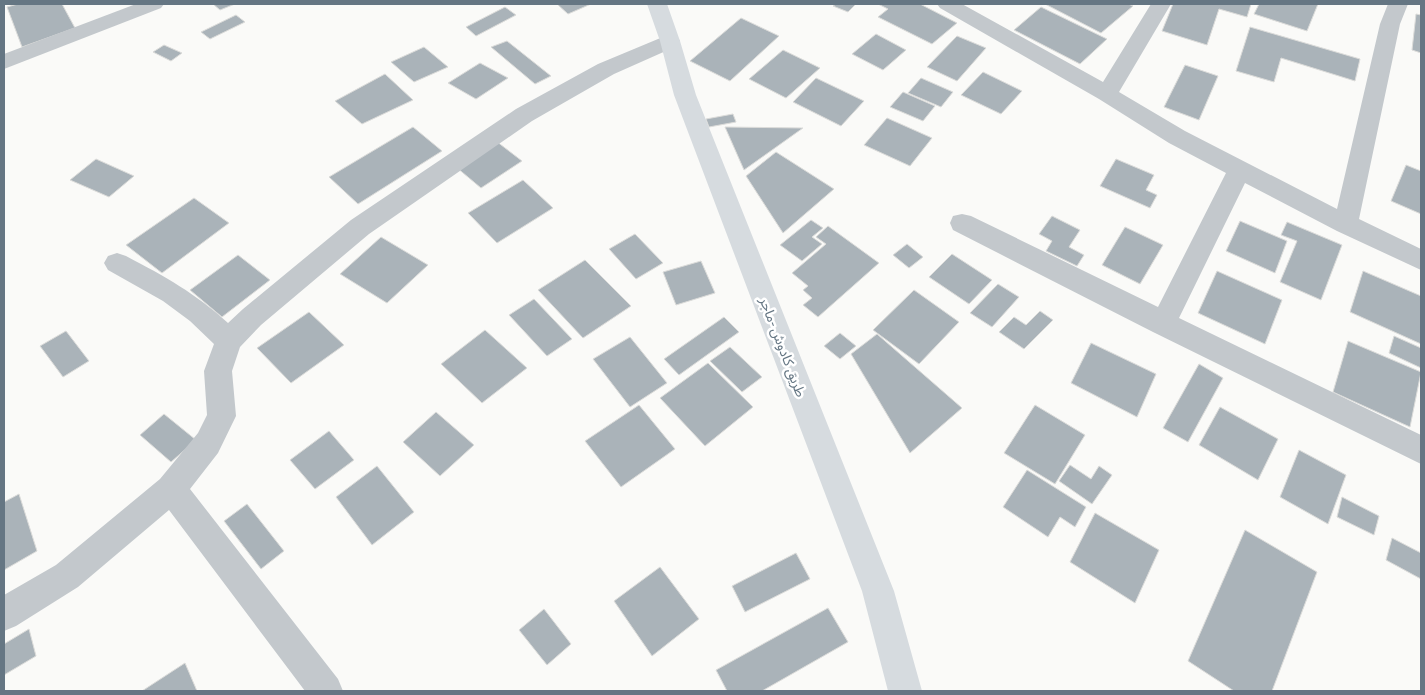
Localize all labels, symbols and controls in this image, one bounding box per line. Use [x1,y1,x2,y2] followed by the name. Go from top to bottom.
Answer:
[754,294,809,400] street label: طريق كادوش -ماجر

